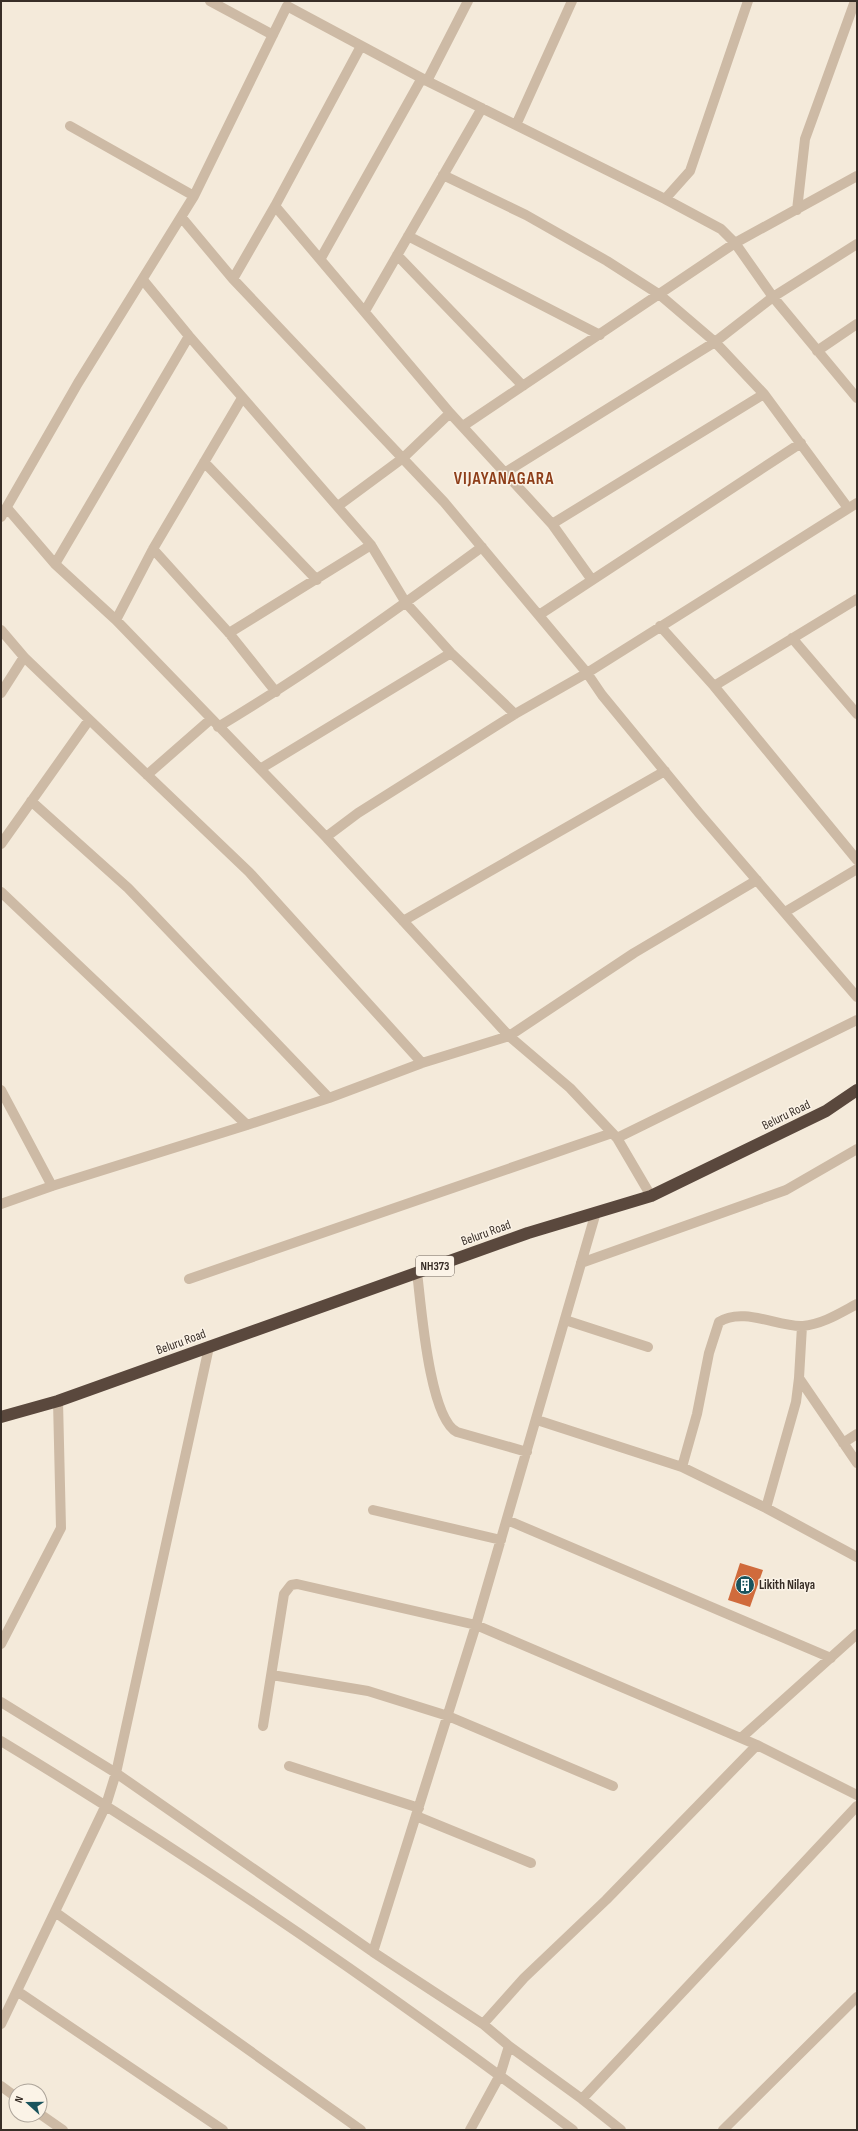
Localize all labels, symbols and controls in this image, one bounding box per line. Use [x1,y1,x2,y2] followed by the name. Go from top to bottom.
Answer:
[454,469,554,489] district label: VIJAYANAGARA
[759,1096,813,1134] street label: Beluru Road
[459,1217,513,1249] street label: Beluru Road
[416,1256,454,1276] road number: NH373
[154,1326,208,1358] street label: Beluru Road
[734,1574,756,1596] building icon: Likith Nilaya
[759,1577,815,1593] place label: Likith Nilaya
[8,2083,48,2123] north arrow
[12,2094,26,2105] text: N

